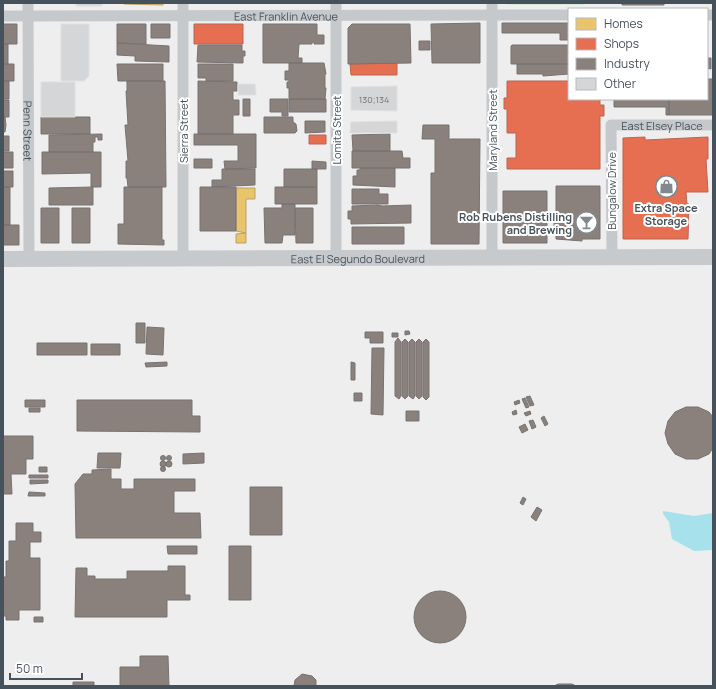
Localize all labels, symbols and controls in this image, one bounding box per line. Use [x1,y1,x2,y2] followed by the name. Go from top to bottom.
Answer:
[234,8,338,23] street label: East Franklin Avenue
[568,8,708,100] legend
[604,15,643,32] text: Homes
[604,35,639,52] text: Shops
[604,55,650,72] text: Industry
[604,75,637,92] text: Other
[485,89,500,171] street label: Maryland Street
[359,93,389,106] house number: 130;134
[329,95,344,165] street label: Lomita Street
[176,99,191,163] street label: Sierra Street
[21,101,36,161] street label: Penn Street
[621,118,703,133] street label: East Elsey Place
[604,152,619,230] street label: Bungalow Drive
[653,174,679,200] shop icon: Extra Space Storage
[634,200,698,228] place label: Extra Space Storage
[459,209,572,237] place label: Rob Rubens Distilling and Brewing
[574,209,600,235] bar icon: Rob Rubens Distilling and Brewing
[291,250,425,266] street label: East El Segundo Boulevard
[10,655,82,681] scale bar
[16,660,43,677] text: 50 m

